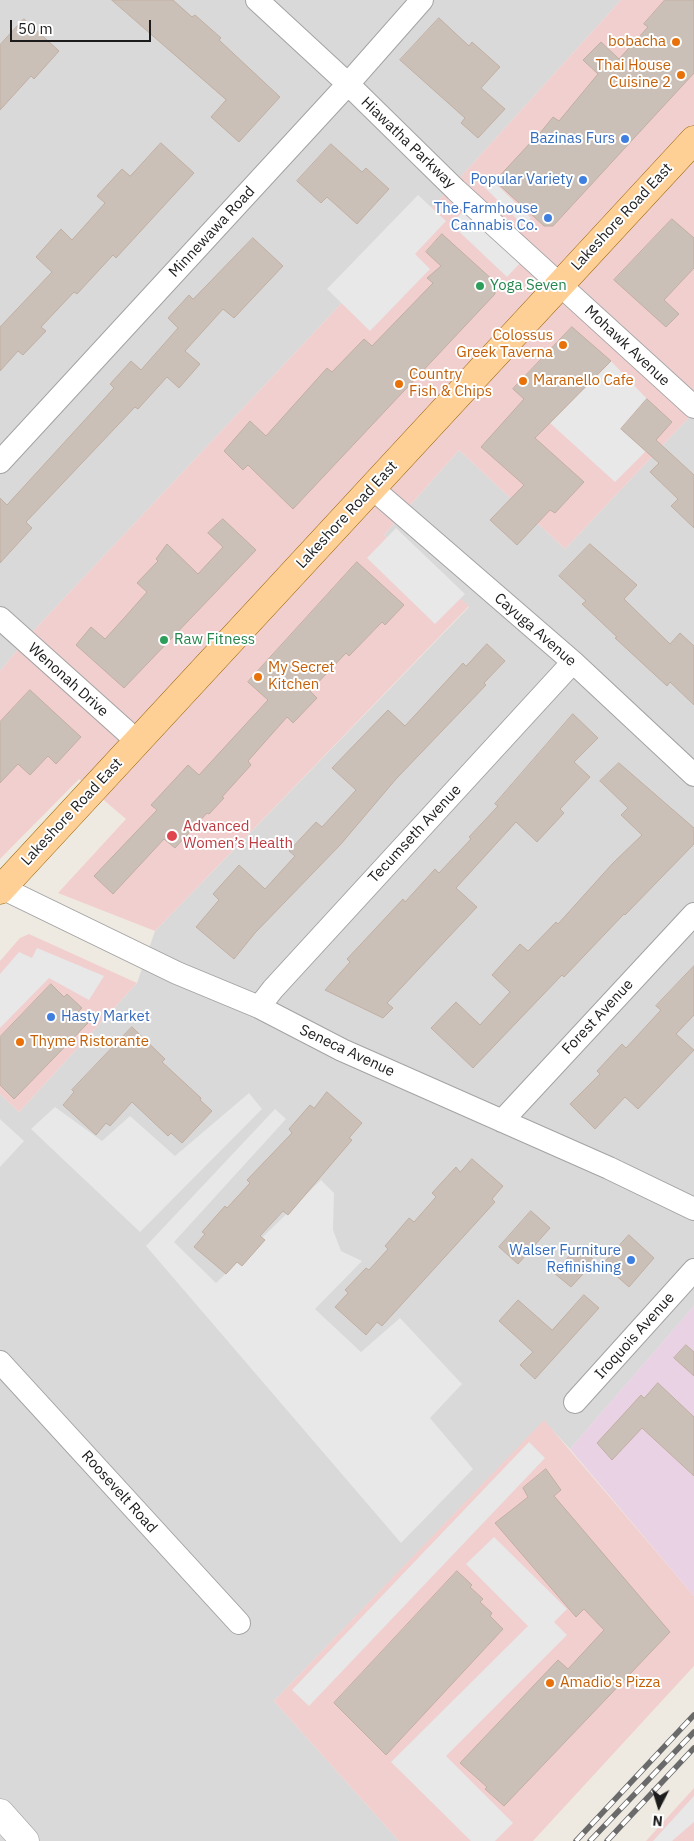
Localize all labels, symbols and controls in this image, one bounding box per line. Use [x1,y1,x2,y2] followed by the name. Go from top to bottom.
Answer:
[12,10,154,42] scale bar
[18,19,53,38] text: 50 m
[608,33,666,51] place label: bobacha
[670,36,682,48] marker: bobacha
[596,57,671,92] place label: Thai House Cuisine 2
[675,69,687,81] marker: Thai House Cuisine 2
[357,93,459,193] street label: Hiawatha Parkway
[530,130,615,148] place label: Bazinas Furs
[619,133,631,145] marker: Bazinas Furs
[568,160,676,274] street label: Lakeshore Road East
[471,171,573,189] place label: Popular Variety
[577,174,589,186] marker: Popular Variety
[165,183,259,281] street label: Minnewawa Road
[434,200,538,235] place label: The Farmhouse Cannabis Co.
[542,212,554,224] marker: The Farmhouse Cannabis Co.
[490,277,567,295] place label: Yoga Seven
[474,280,486,292] marker: Yoga Seven
[581,302,673,390] street label: Mohawk Avenue
[456,327,553,362] place label: Colossus Greek Taverna
[557,339,569,351] marker: Colossus Greek Taverna
[409,366,492,401] place label: Country Fish & Chips
[533,372,634,390] place label: Maranello Cafe
[517,375,529,387] marker: Maranello Cafe
[393,378,405,390] marker: Country Fish & Chips
[293,458,401,572] street label: Lakeshore Road East
[490,589,580,671] street label: Cayuga Avenue
[174,631,255,649] place label: Raw Fitness
[158,634,170,646] marker: Raw Fitness
[24,639,112,721] street label: Wenonah Drive
[268,659,335,694] place label: My Secret Kitchen
[252,671,264,683] marker: My Secret Kitchen
[18,755,126,869] street label: Lakeshore Road East
[365,781,465,887] street label: Tecumseth Avenue
[183,818,293,853] place label: Advanced Women’s Health
[165,829,179,843] marker: Advanced Women’s Health
[559,976,637,1058] street label: Forest Avenue
[61,1008,150,1026] place label: Hasty Market
[45,1011,57,1023] marker: Hasty Market
[297,1021,397,1081] street label: Seneca Avenue
[30,1033,149,1051] place label: Thyme Ristorante
[14,1036,26,1048] marker: Thyme Ristorante
[509,1242,621,1277] place label: Walser Furniture Refinishing
[625,1254,637,1266] marker: Walser Furniture Refinishing
[591,1289,679,1383] street label: Iroquois Avenue
[77,1447,161,1537] street label: Roosevelt Road
[560,1674,661,1692] place label: Amadio's Pizza
[544,1677,556,1689] marker: Amadio's Pizza
[634,1781,684,1831] north arrow
[652,1812,664,1830] text: N

